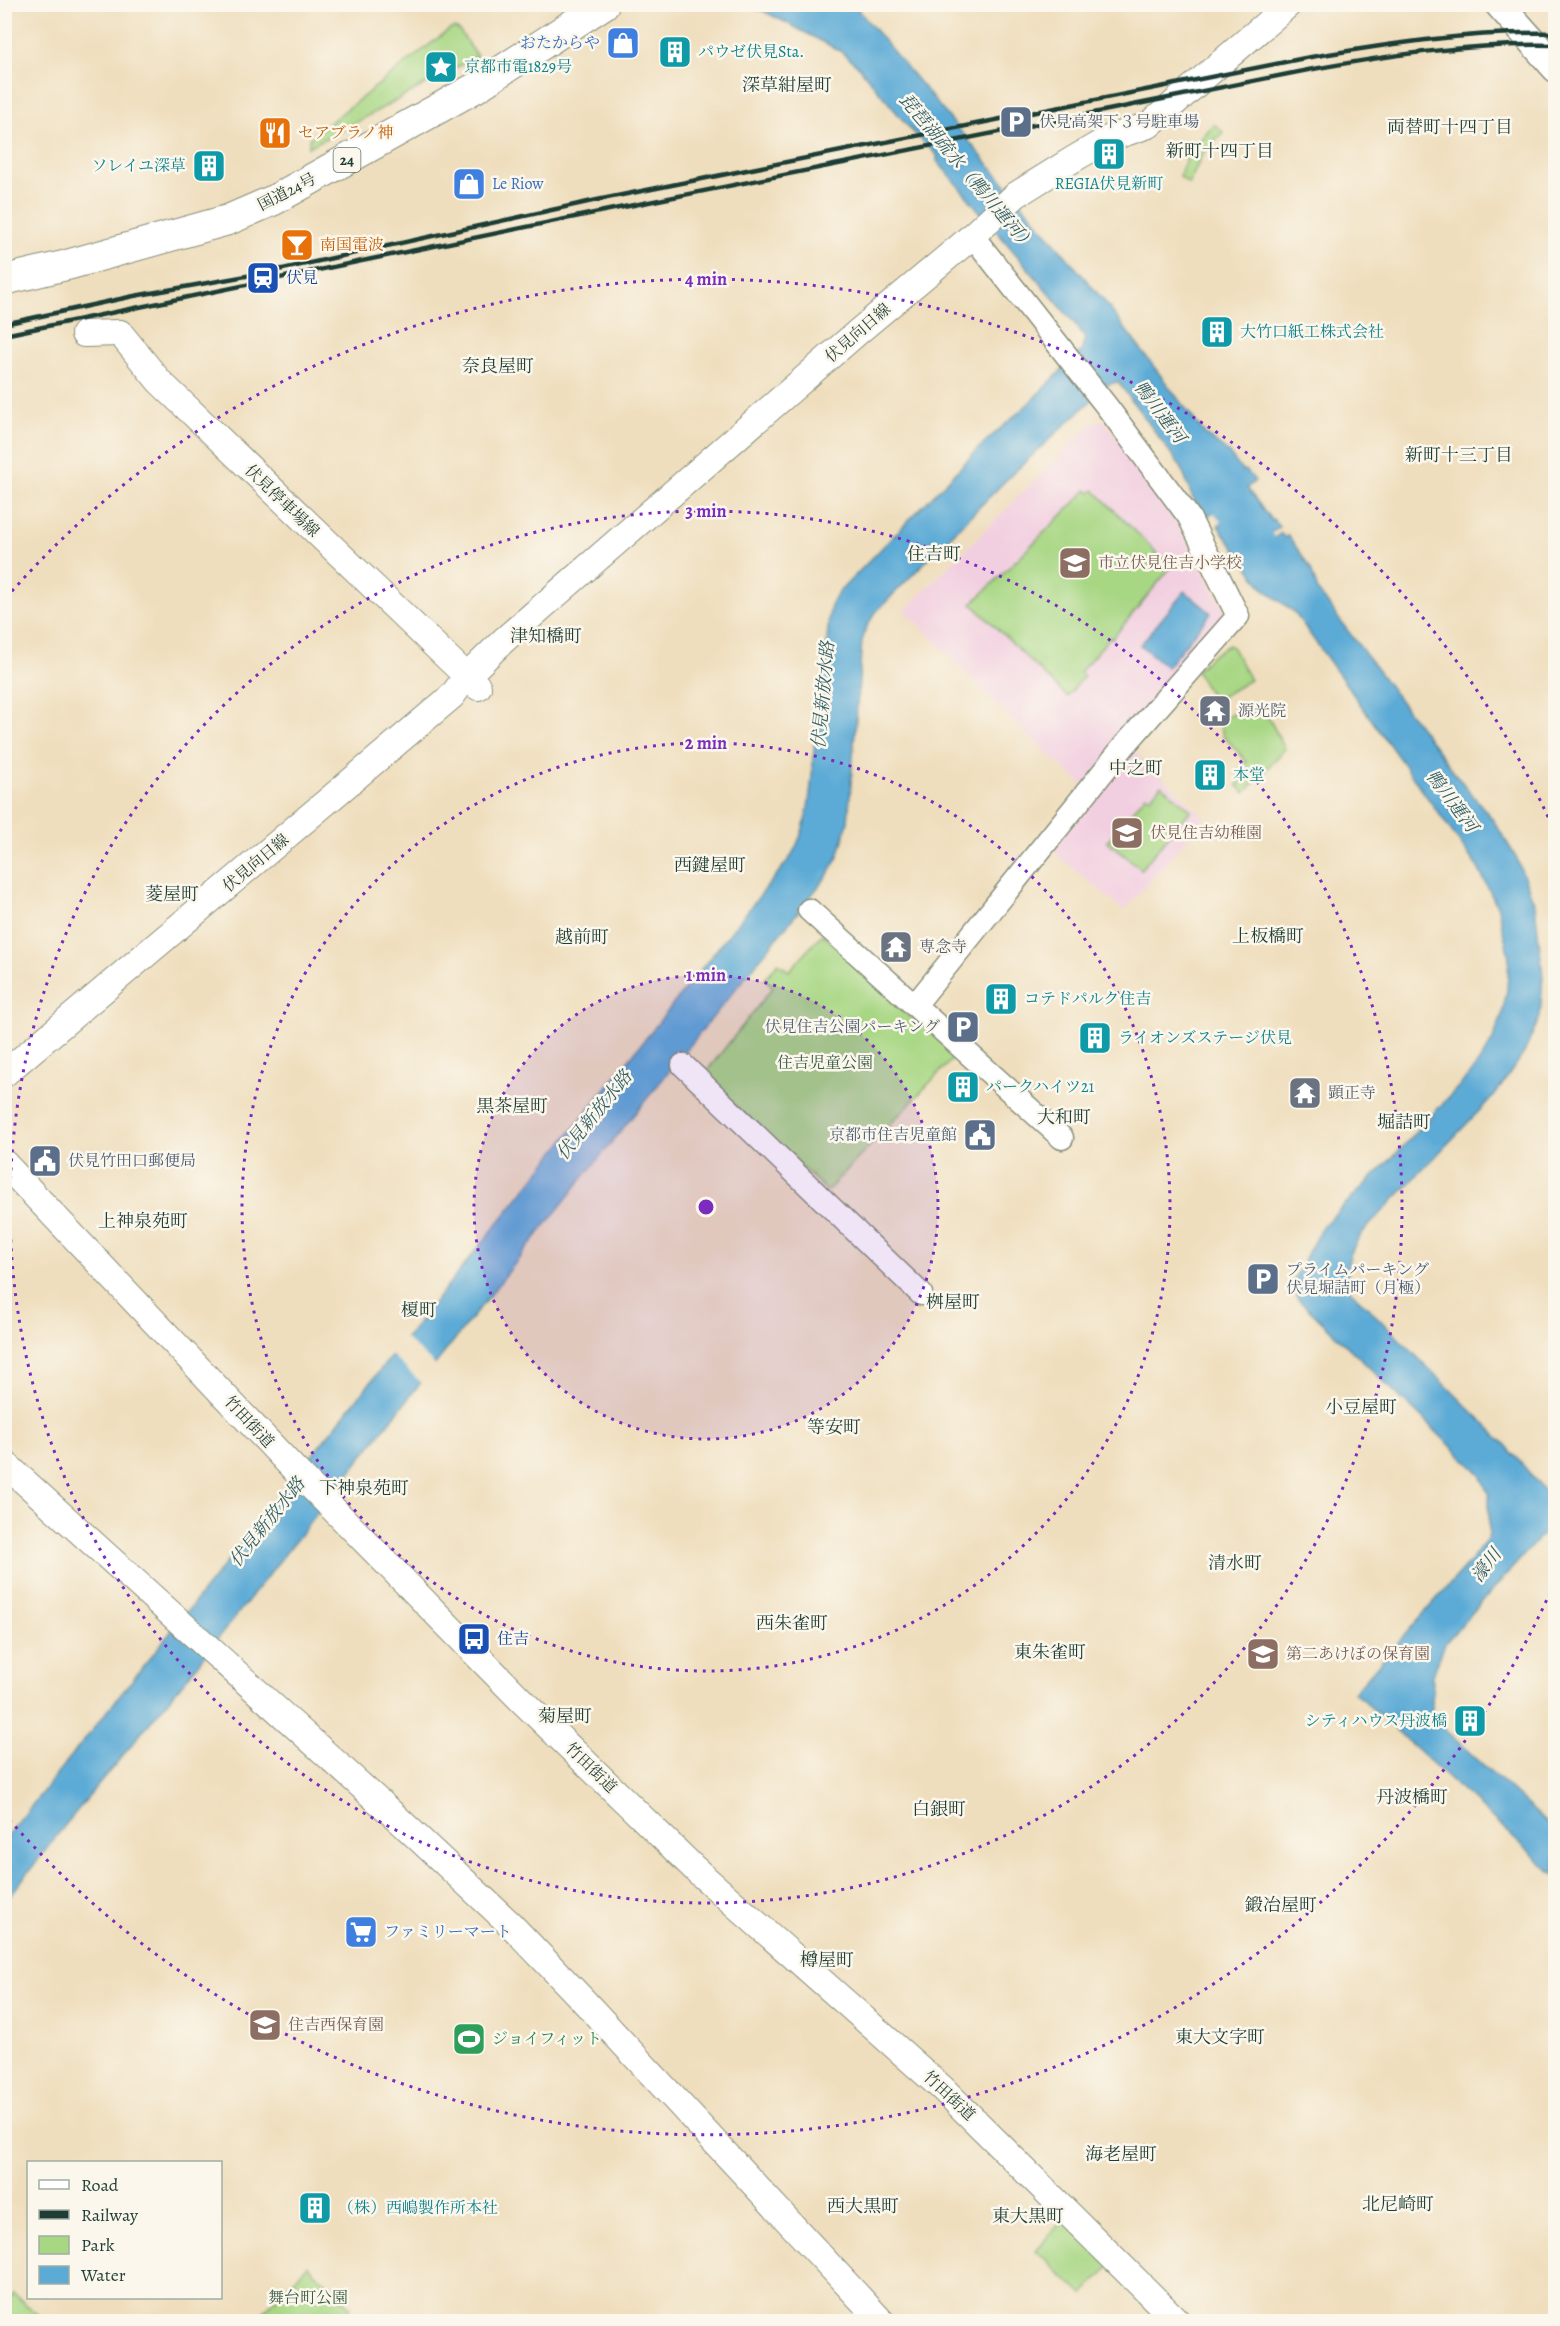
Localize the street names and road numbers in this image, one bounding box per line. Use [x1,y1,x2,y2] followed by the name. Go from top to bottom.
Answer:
[334,148,360,172] road number: 24
[254,168,320,216] street label: 国道24号
[821,298,895,368] street label: 伏見向日線
[240,460,324,542] street label: 伏見停車場線
[218,829,294,897] street label: 伏見向日線
[219,1391,279,1453] street label: 竹田街道
[560,1738,622,1798] street label: 竹田街道
[918,2066,980,2126] street label: 竹田街道

